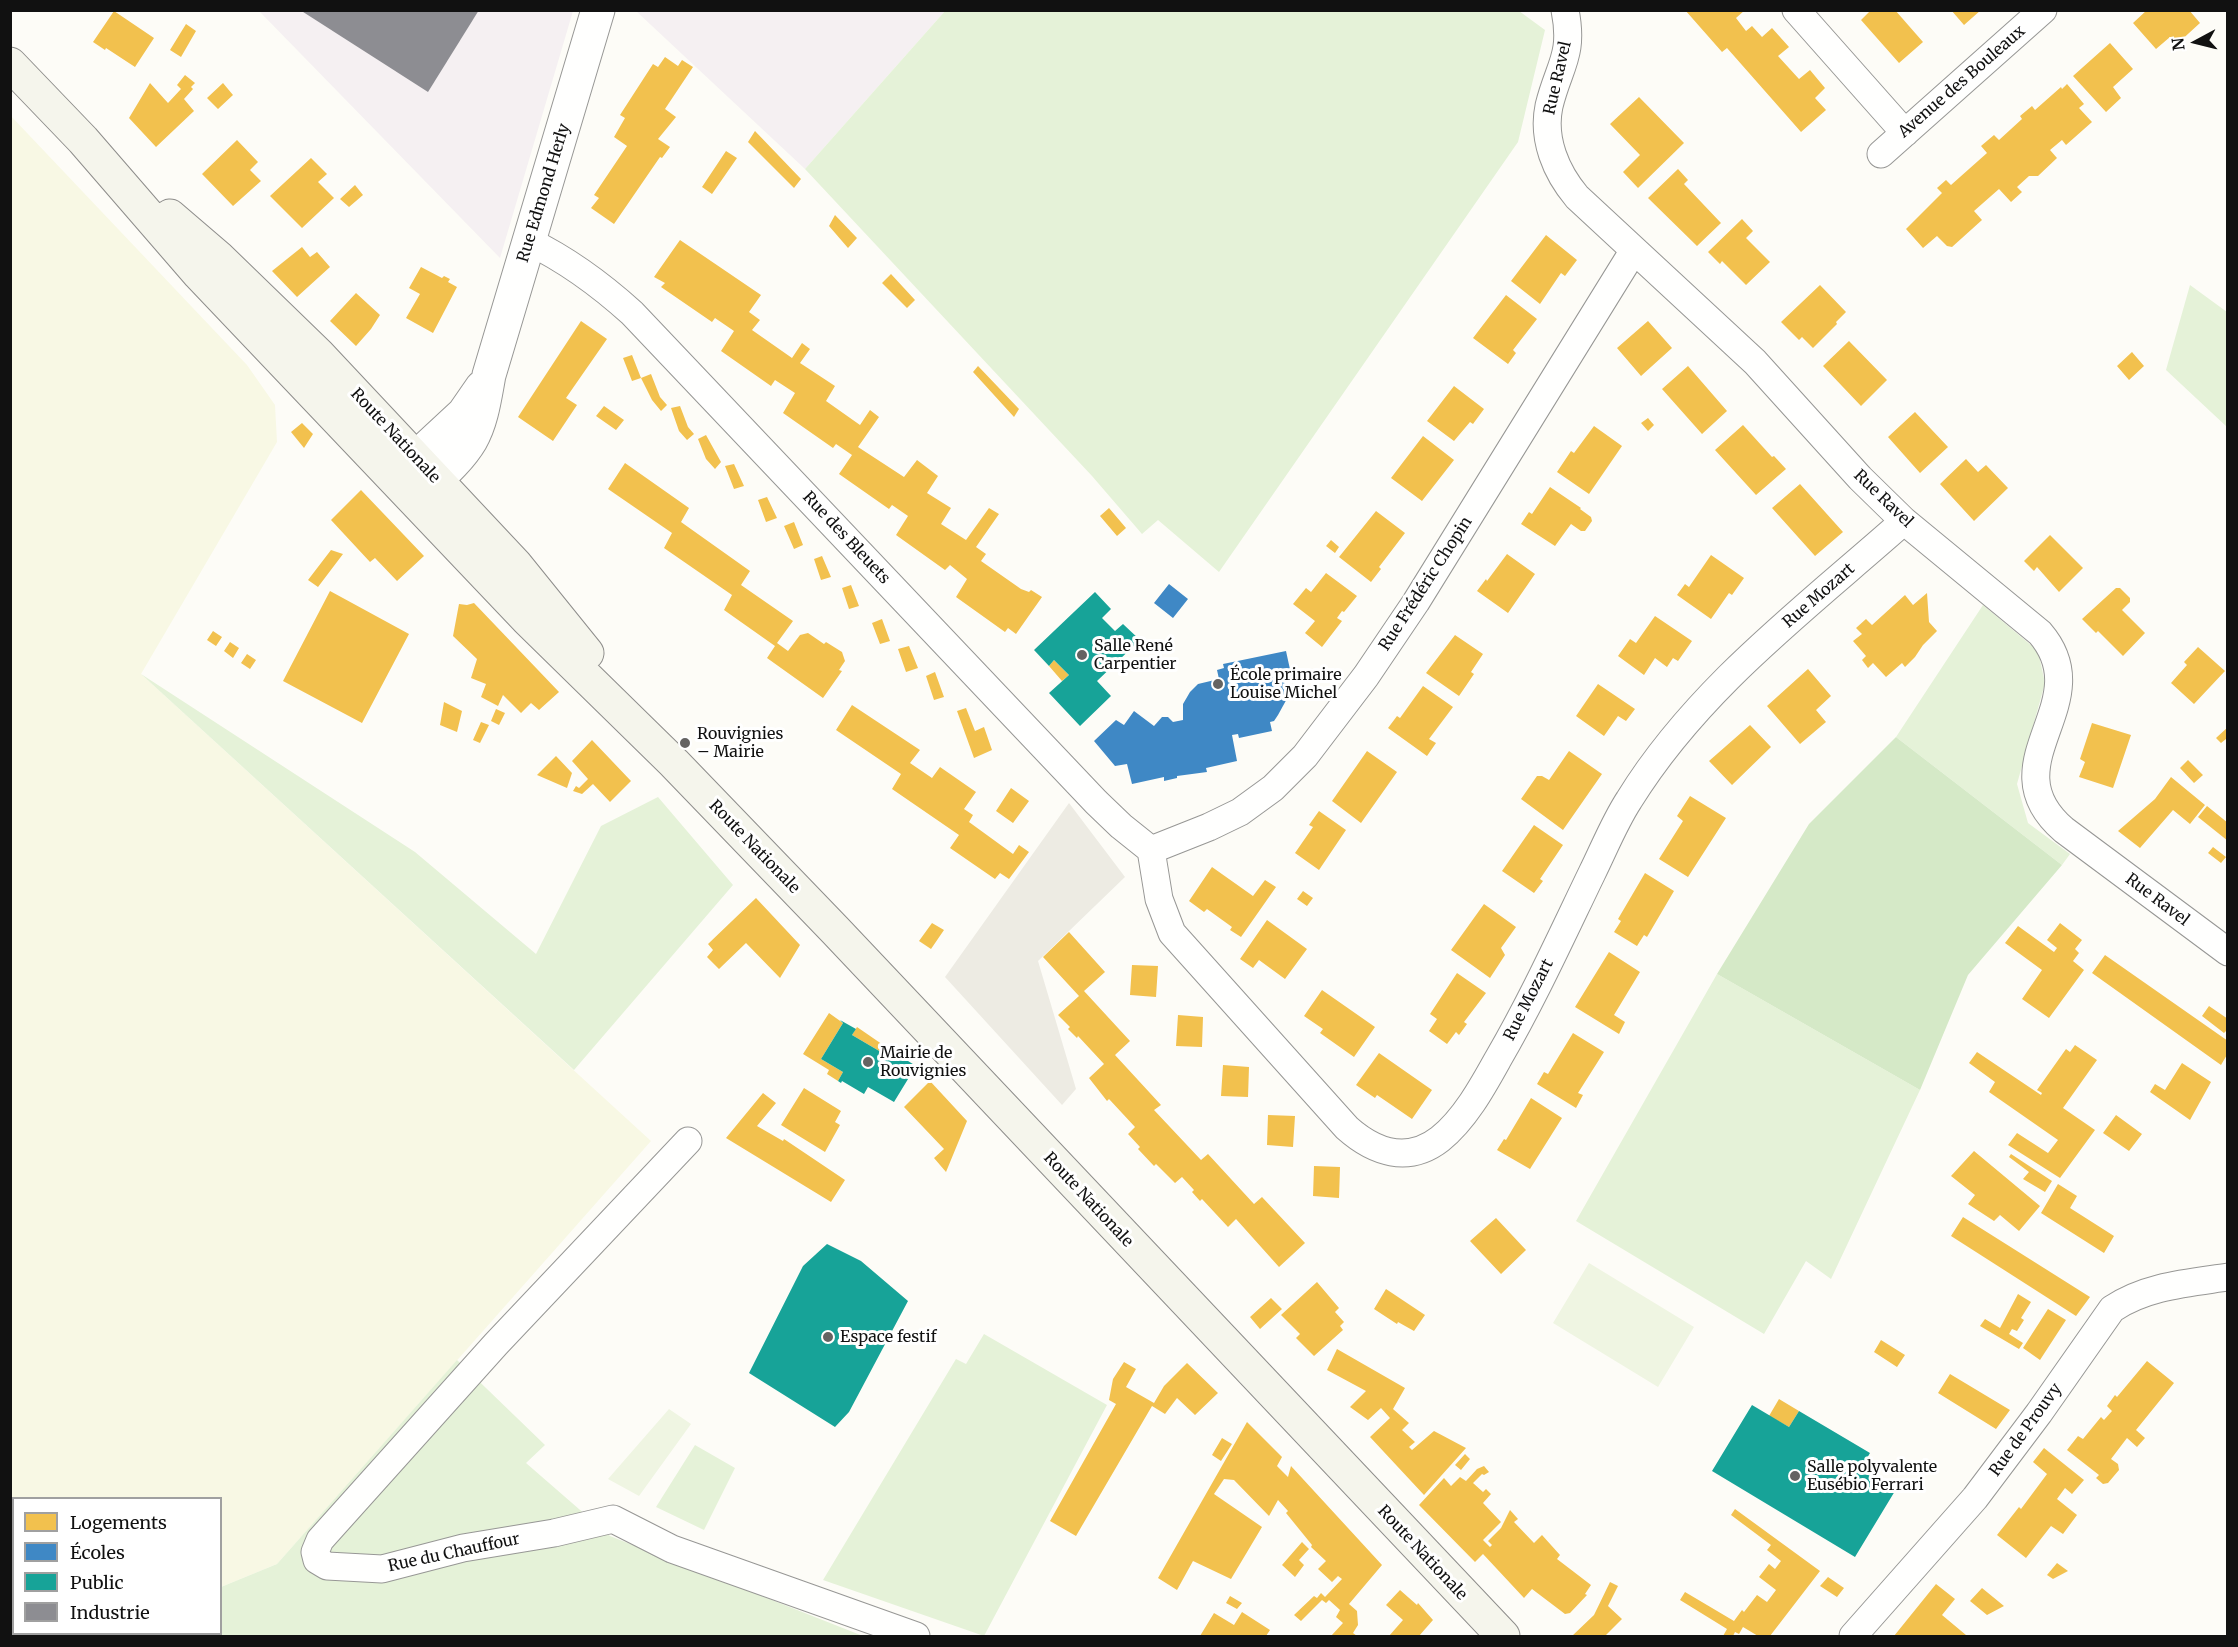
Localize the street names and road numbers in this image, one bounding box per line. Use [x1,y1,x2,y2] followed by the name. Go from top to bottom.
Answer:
[1895,22,2029,142] street label: Avenue des Bouleaux
[1540,39,1576,117] street label: Rue Ravel
[514,121,574,265] street label: Rue Edmond Herly
[346,385,444,487] street label: Route Nationale
[1849,466,1917,532] street label: Rue Ravel
[798,488,894,588] street label: Rue des Bleuets
[1375,513,1477,655] street label: Rue Frédéric Chopin
[1779,560,1859,632] street label: Rue Mozart
[705,796,803,898] street label: Route Nationale
[2121,870,2193,930] street label: Rue Ravel
[1500,956,1558,1044] street label: Rue Mozart
[1039,1149,1137,1251] street label: Route Nationale
[1986,1380,2066,1480] street label: Rue de Prouvy
[1373,1502,1471,1604] street label: Route Nationale
[386,1530,522,1576] street label: Rue du Chauffour

